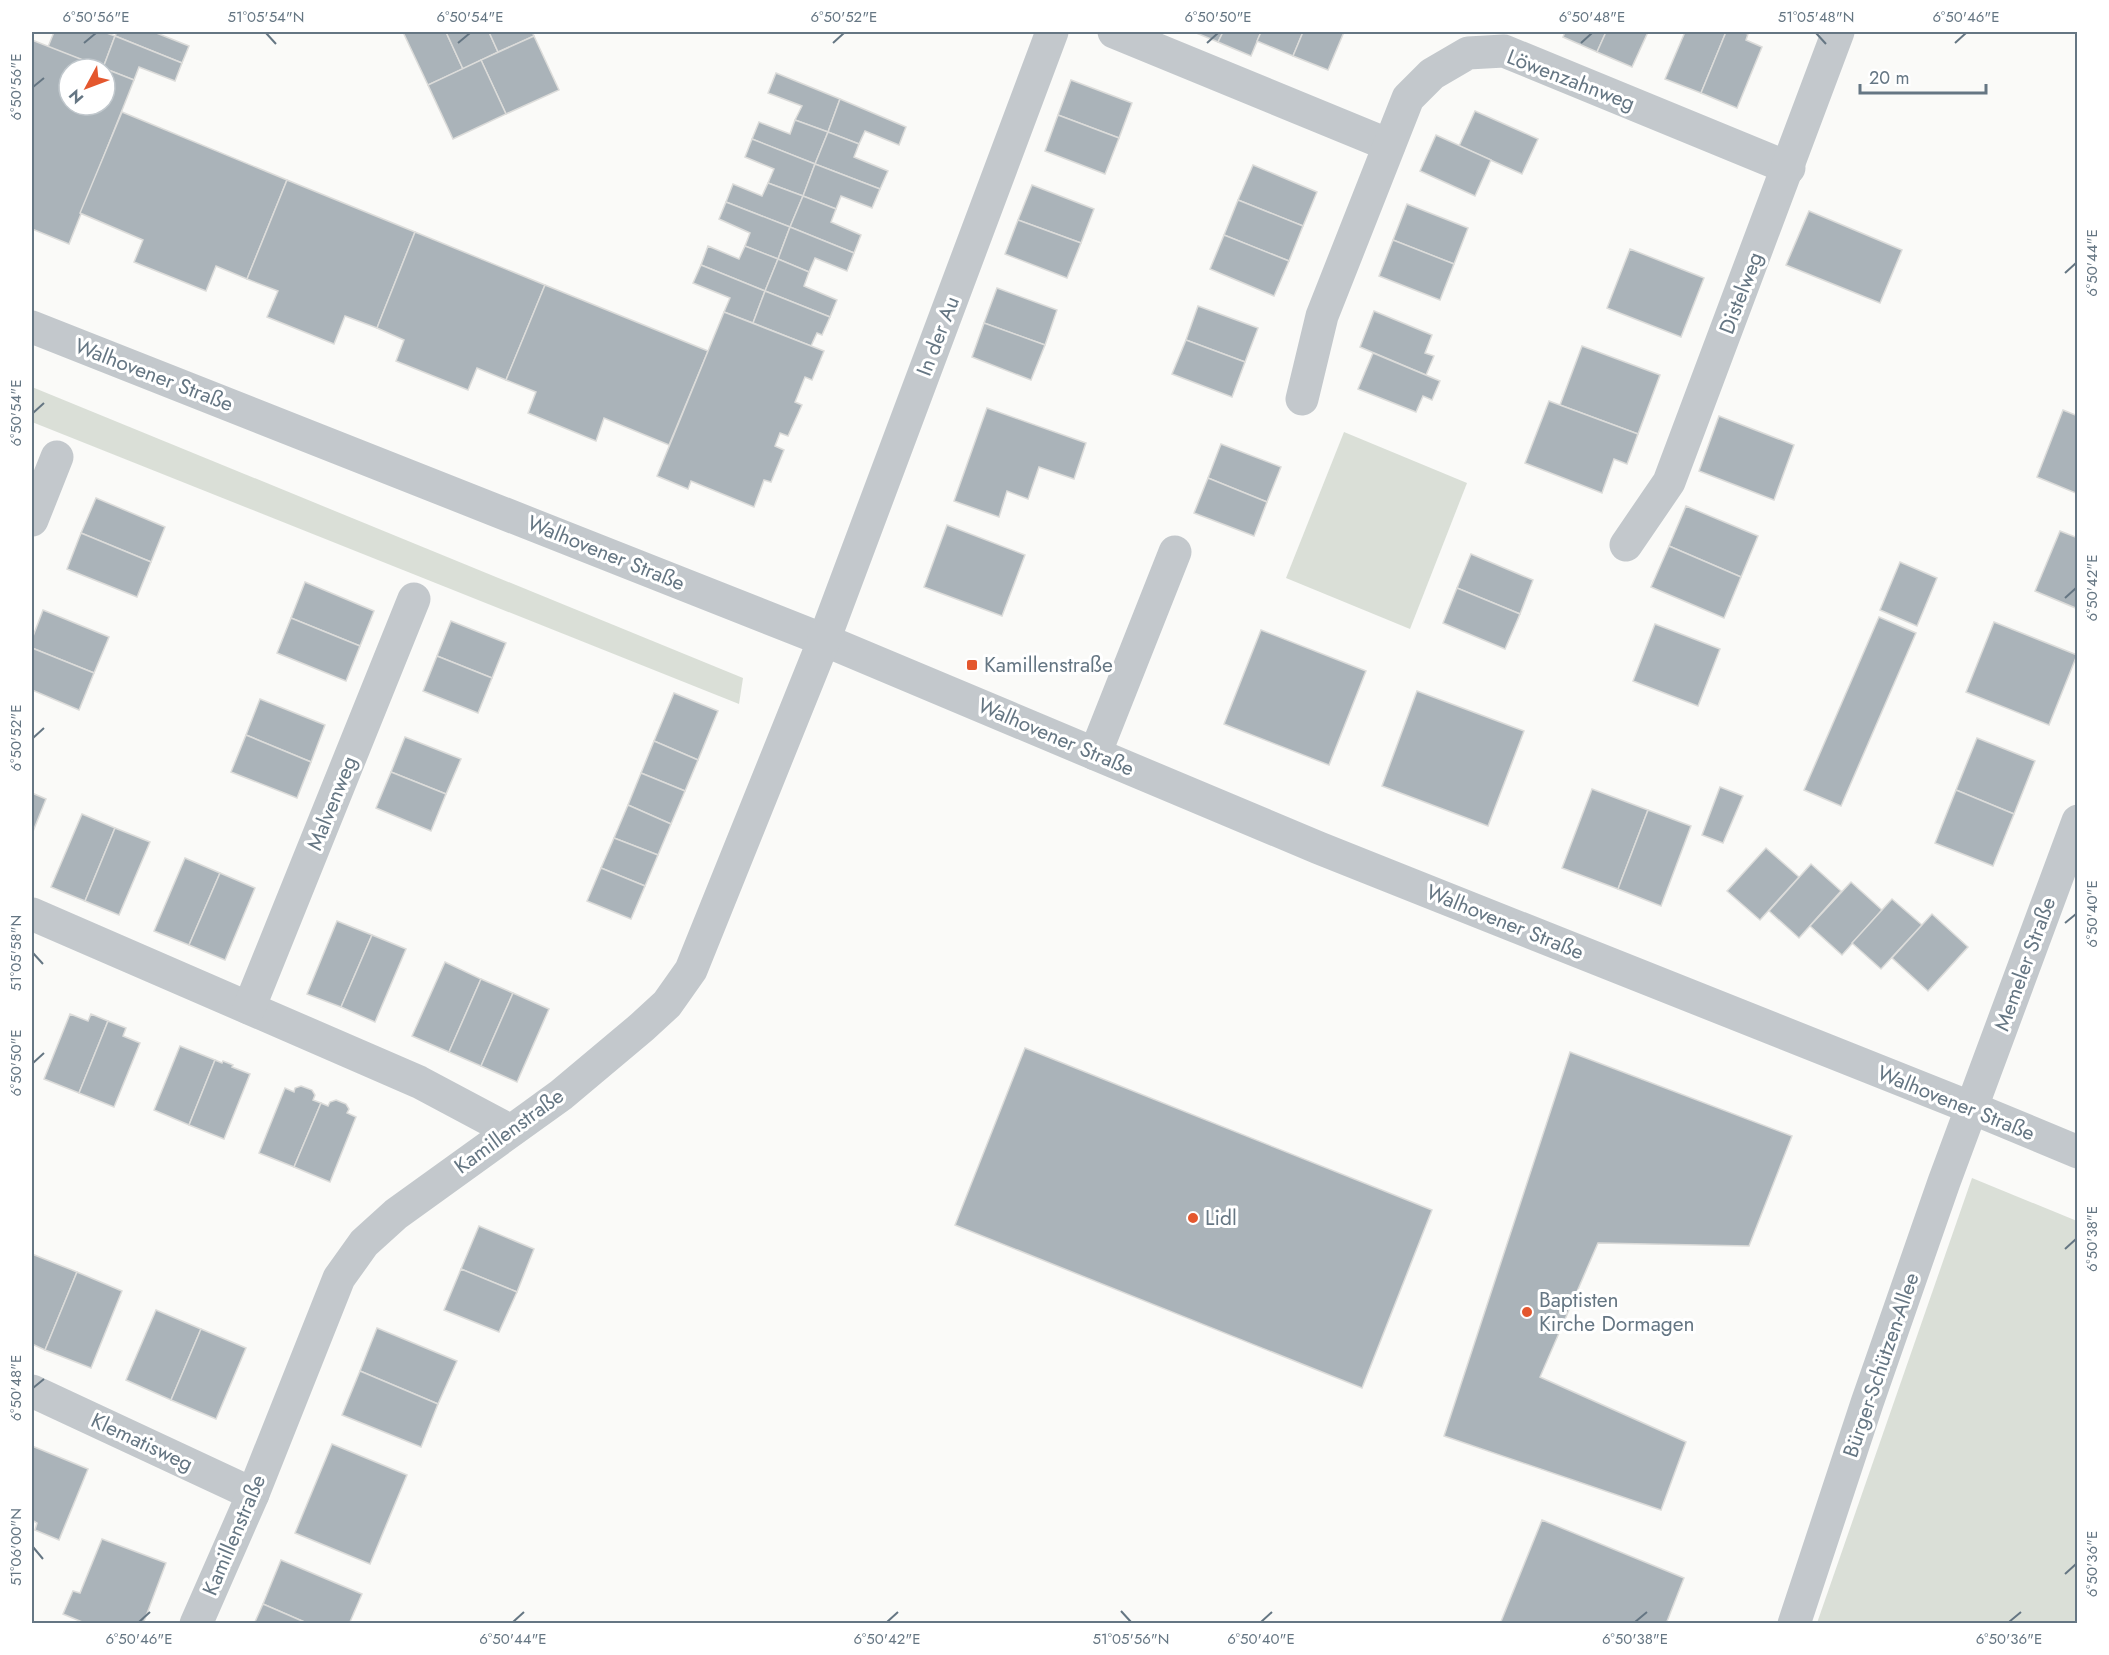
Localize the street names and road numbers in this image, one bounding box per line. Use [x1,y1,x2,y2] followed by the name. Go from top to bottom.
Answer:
[1503,42,1639,118] street label: Löwenzahnweg
[1712,248,1770,338] street label: Distelweg
[909,292,967,380] street label: In der Au
[70,331,238,419] street label: Walhovener Straße
[523,508,689,598] street label: Walhovener Straße
[973,690,1139,784] street label: Walhovener Straße
[299,751,365,855] street label: Malvenweg
[1422,877,1588,967] street label: Walhovener Straße
[1987,893,2063,1035] street label: Memeler Straße
[1873,1058,2039,1148] street label: Walhovener Straße
[448,1081,570,1181] street label: Kamillenstraße
[1835,1269,1927,1461] street label: Bürger-Schützen-Allee
[86,1405,198,1479] street label: Klematisweg
[195,1470,273,1600] street label: Kamillenstraße

